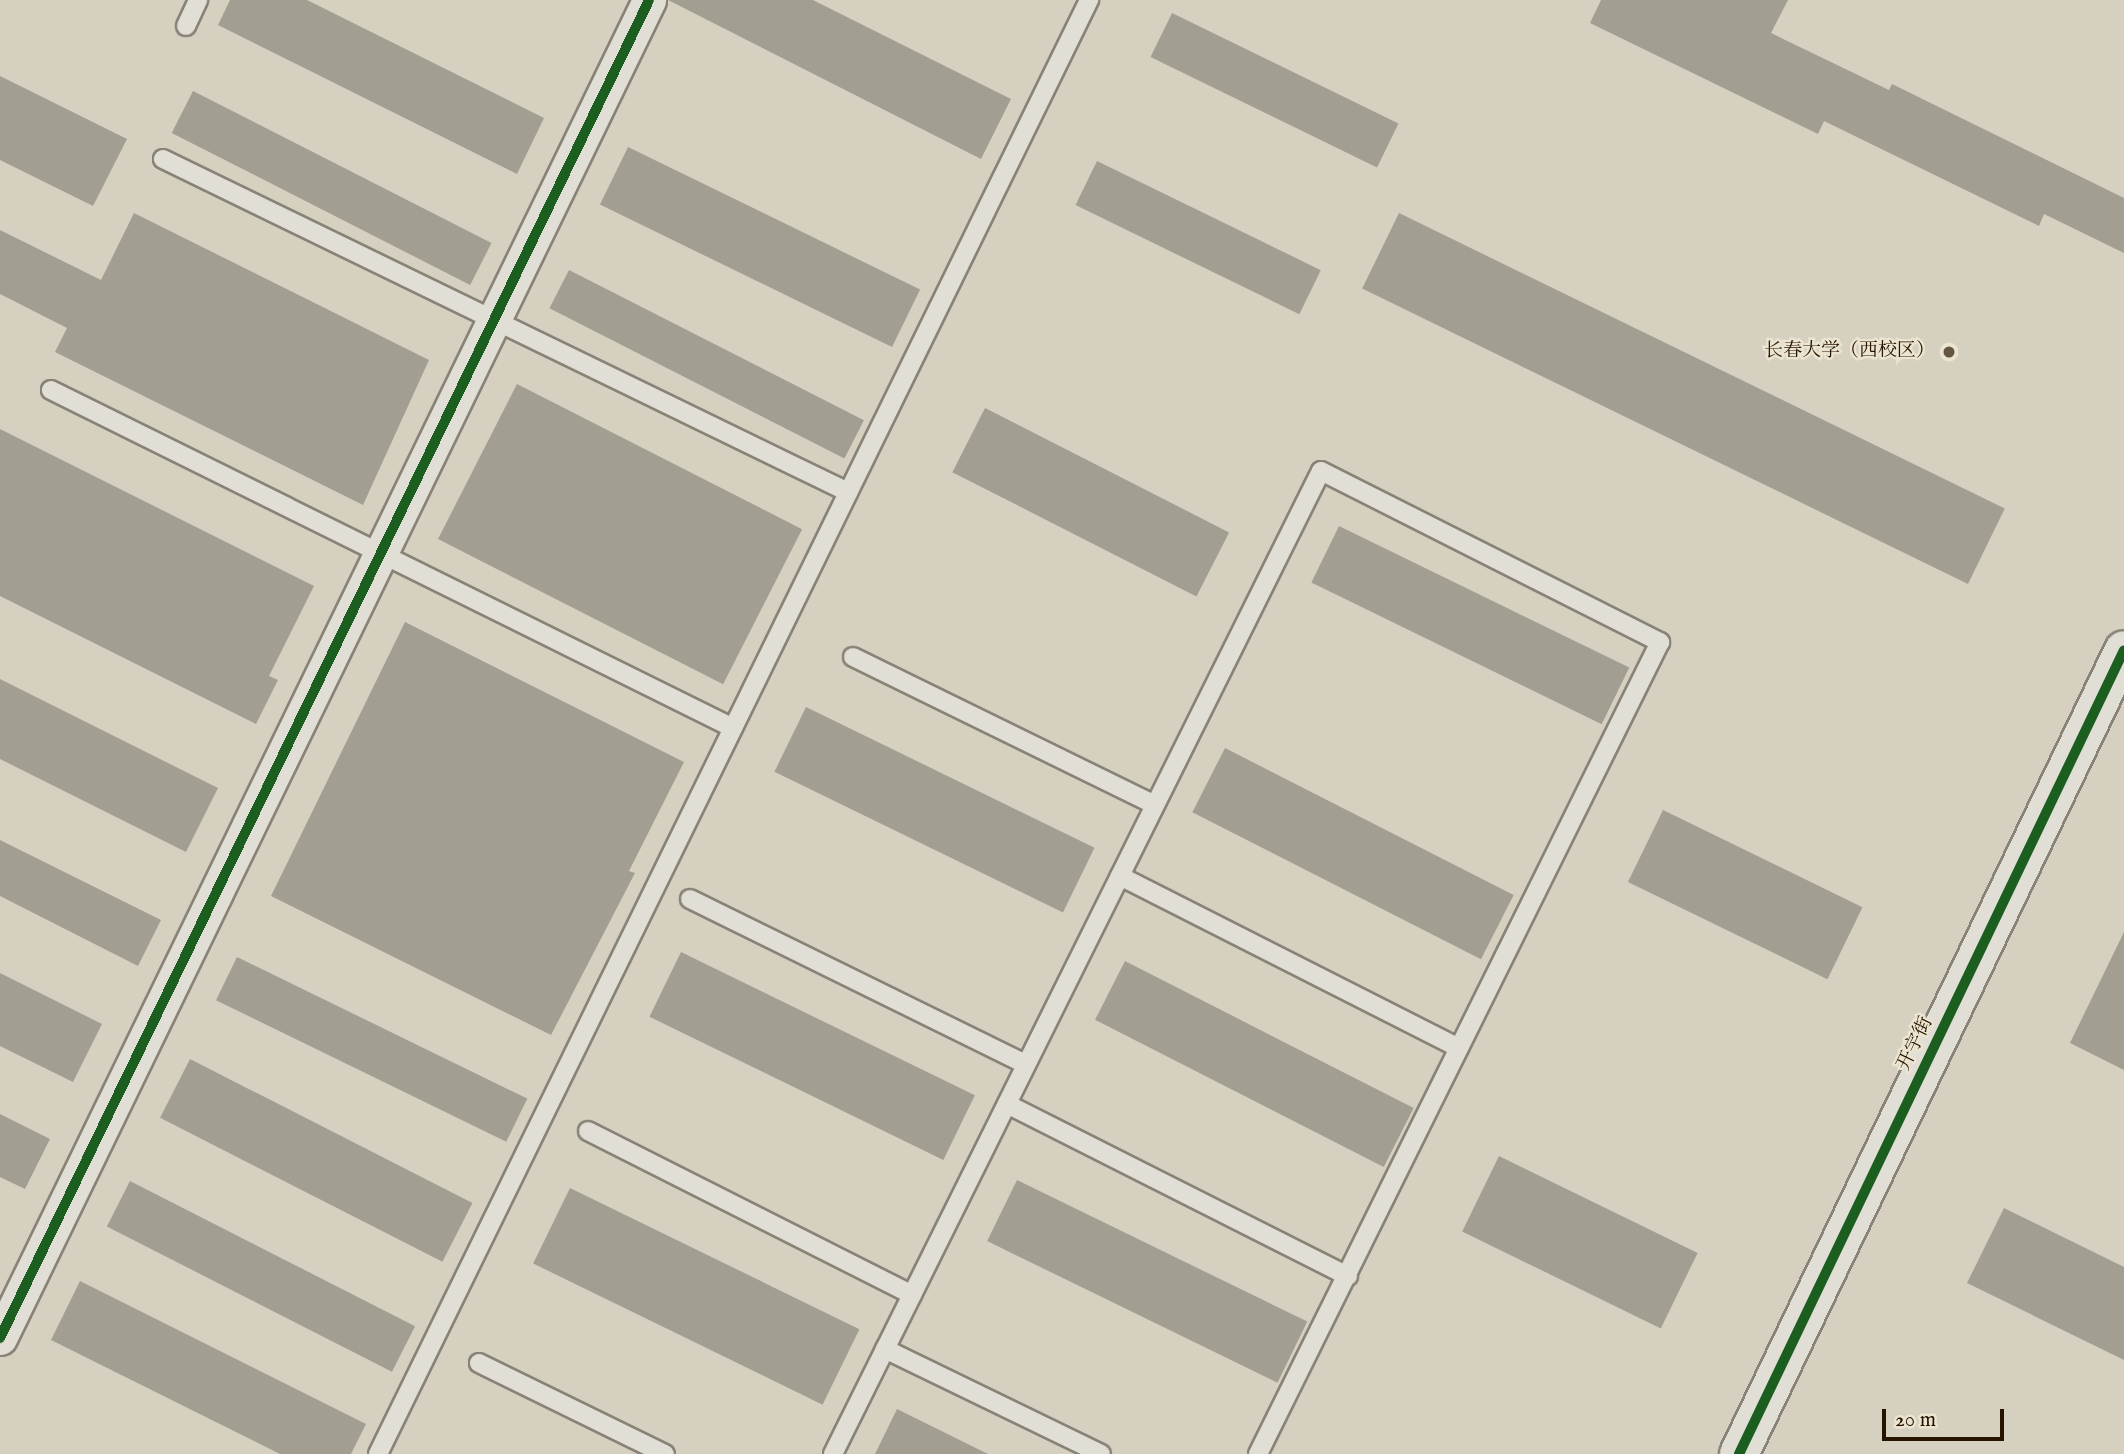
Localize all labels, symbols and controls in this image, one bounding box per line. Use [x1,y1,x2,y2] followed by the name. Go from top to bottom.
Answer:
[1764,341,1935,363] place label: 长春大学（西校区）
[1941,344,1957,360] marker: 长春大学（西校区）
[1893,1013,1939,1075] street label: 开宇街
[1886,1394,2008,1438] scale bar
[1895,1407,1936,1434] text: 20 m

